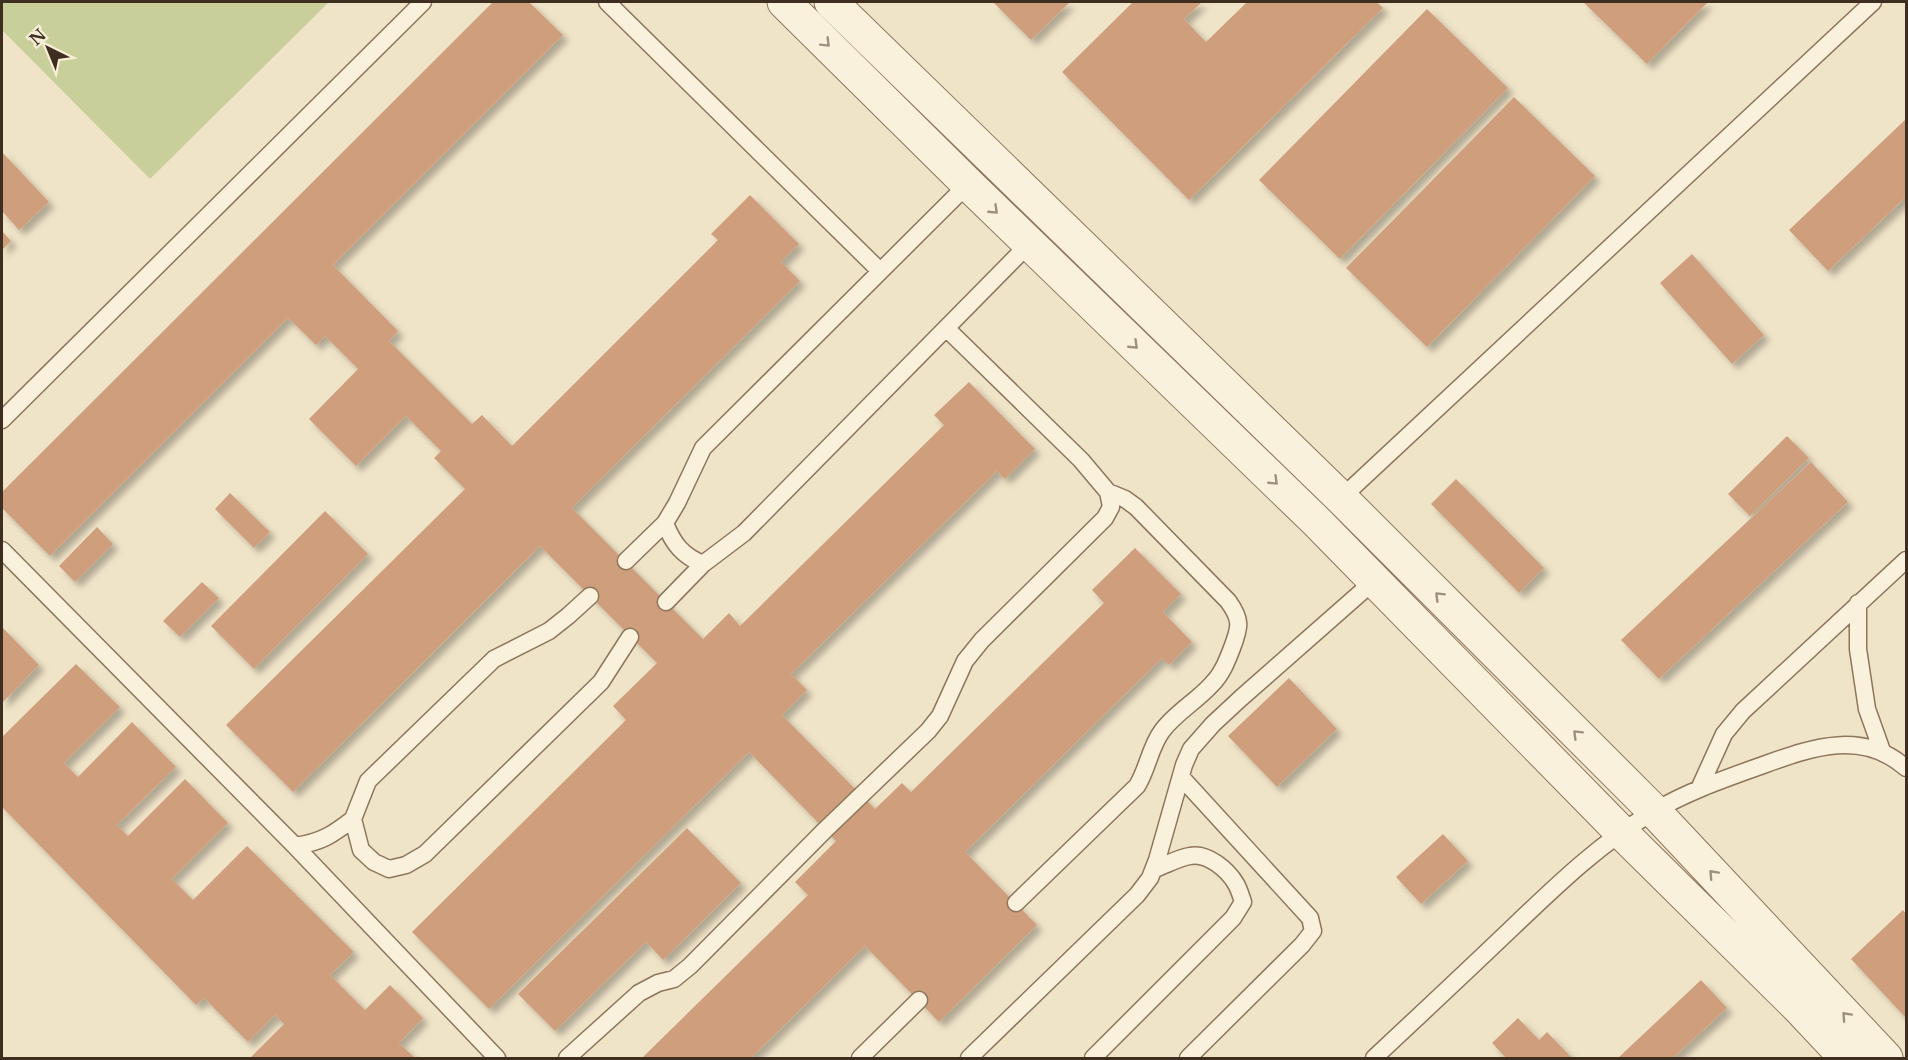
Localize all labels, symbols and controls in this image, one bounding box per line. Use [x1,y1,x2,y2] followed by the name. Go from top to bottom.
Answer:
[18,18,78,78] north arrow
[25,25,50,49] text: N
[818,35,829,46] one-way arrow
[987,202,998,213] one-way arrow
[1127,338,1138,349] one-way arrow
[1267,473,1278,484] one-way arrow
[1435,593,1446,604] one-way arrow
[1573,731,1584,742] one-way arrow
[1709,870,1720,881] one-way arrow
[1842,1012,1853,1023] one-way arrow

